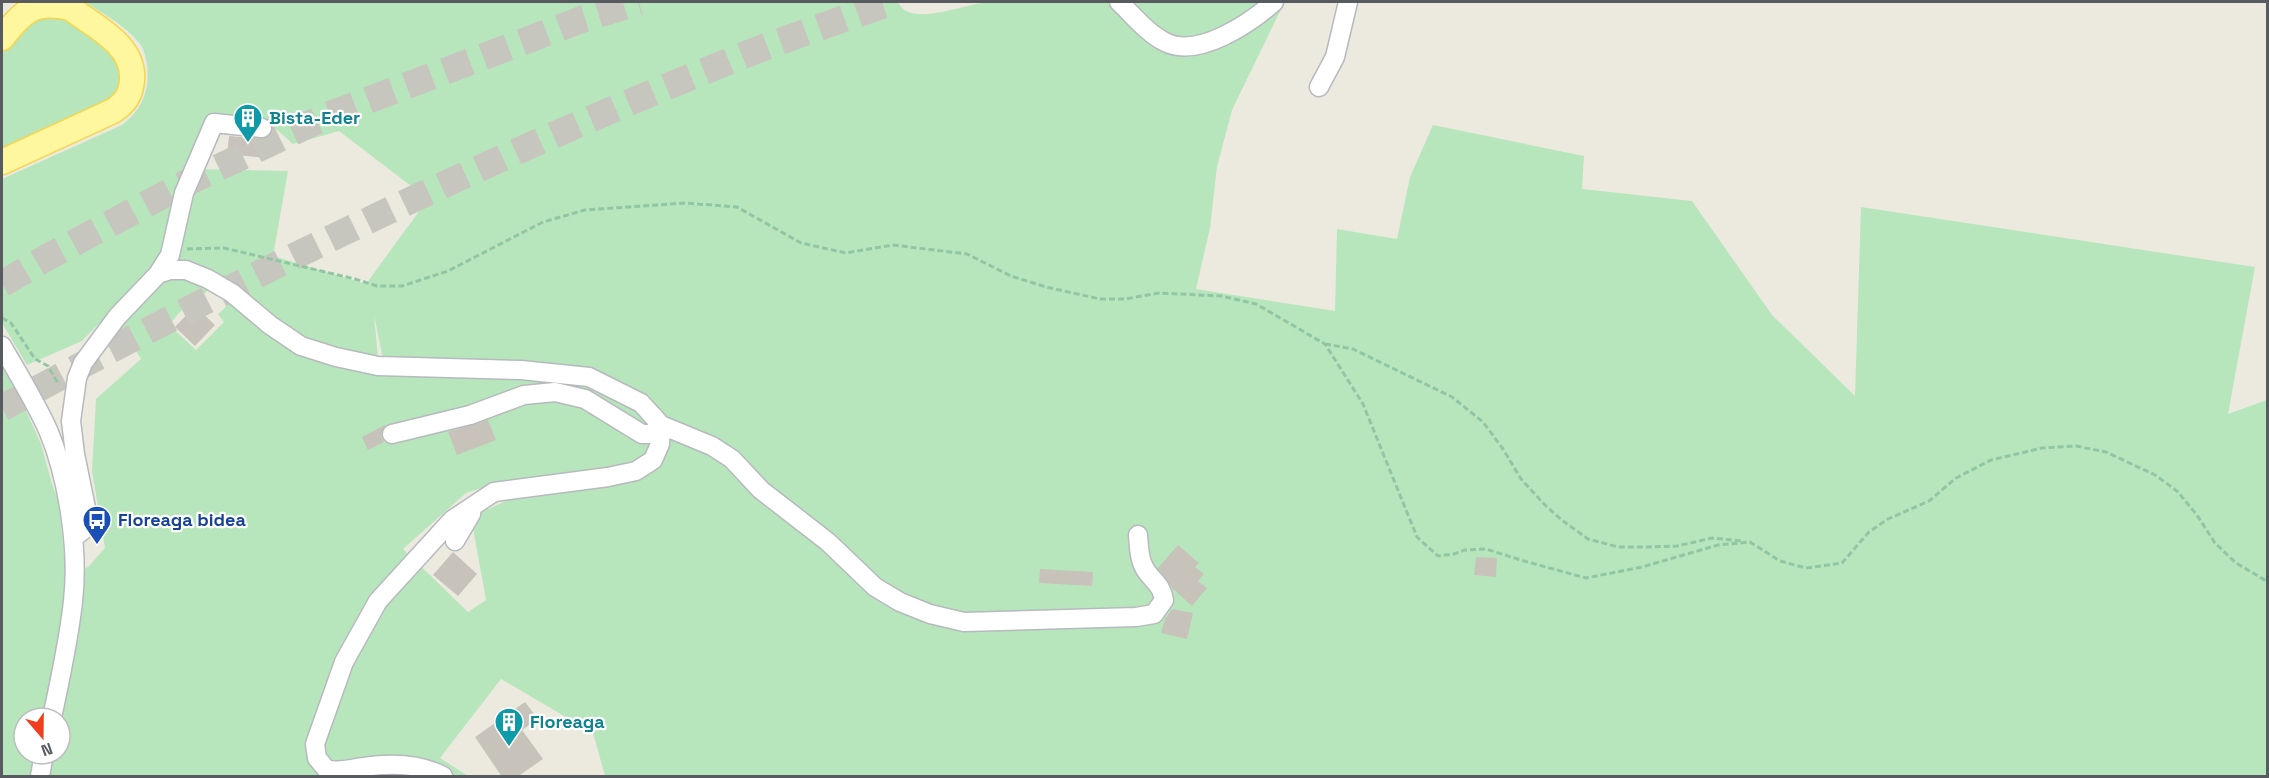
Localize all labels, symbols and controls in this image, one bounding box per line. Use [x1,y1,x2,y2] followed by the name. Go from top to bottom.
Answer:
[232,102,264,144] building icon: Bista-Eder
[269,106,360,129] place label: Bista-Eder
[81,504,113,546] bus stop icon: Floreaga bidea
[118,508,246,531] place label: Floreaga bidea
[12,706,72,766] north arrow
[493,706,525,748] building icon: Floreaga
[530,710,605,733] place label: Floreaga
[38,738,56,761] text: N

